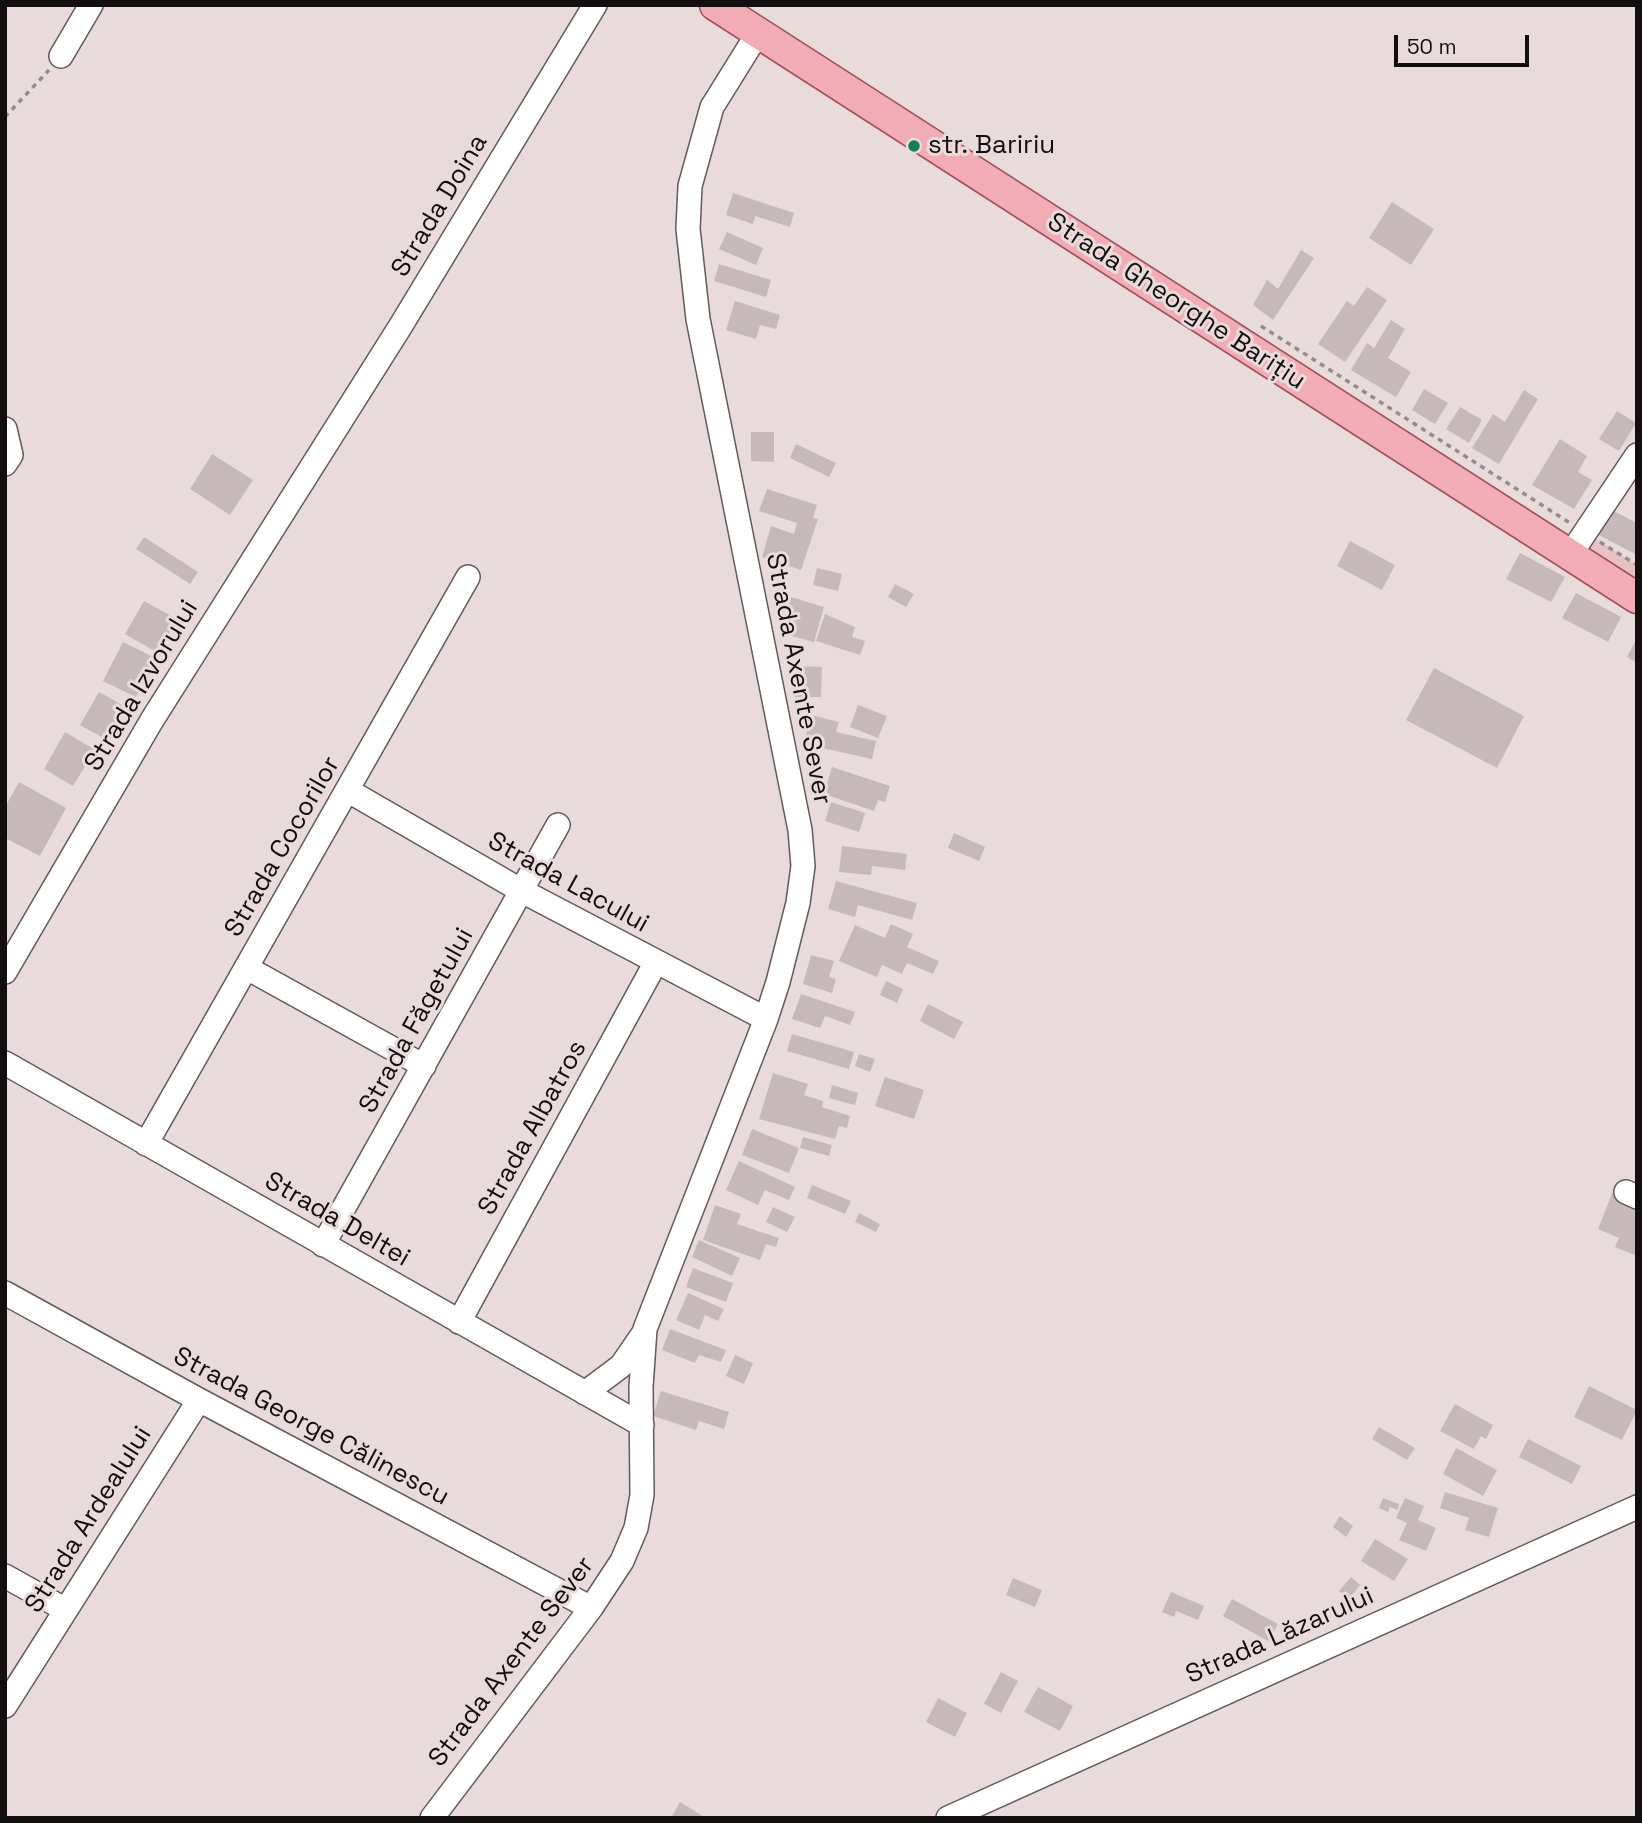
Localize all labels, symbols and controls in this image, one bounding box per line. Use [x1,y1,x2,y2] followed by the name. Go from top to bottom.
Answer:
[1397,21,1532,65] scale bar
[1407,33,1457,60] text: 50 m
[385,129,495,283] street label: Strada Doina
[928,130,1055,162] place label: str. Baririu
[906,138,922,154] marker: str. Baririu
[1041,207,1311,397] street label: Strada Gheorghe Barițiu
[758,551,838,807] street label: Strada Axente Sever
[79,595,205,777] street label: Strada Izvorului
[219,751,347,943] street label: Strada Cocorilor
[482,826,654,940] street label: Strada Lacului
[353,923,481,1119] street label: Strada Făgetului
[472,1035,594,1221] street label: Strada Albatros
[259,1166,415,1274] street label: Strada Deltei
[168,1341,454,1513] street label: Strada George Călinescu
[19,1421,159,1619] street label: Strada Ardealului
[423,1551,601,1773] street label: Strada Axente Sever
[1181,1581,1379,1691] street label: Strada Lăzarului

